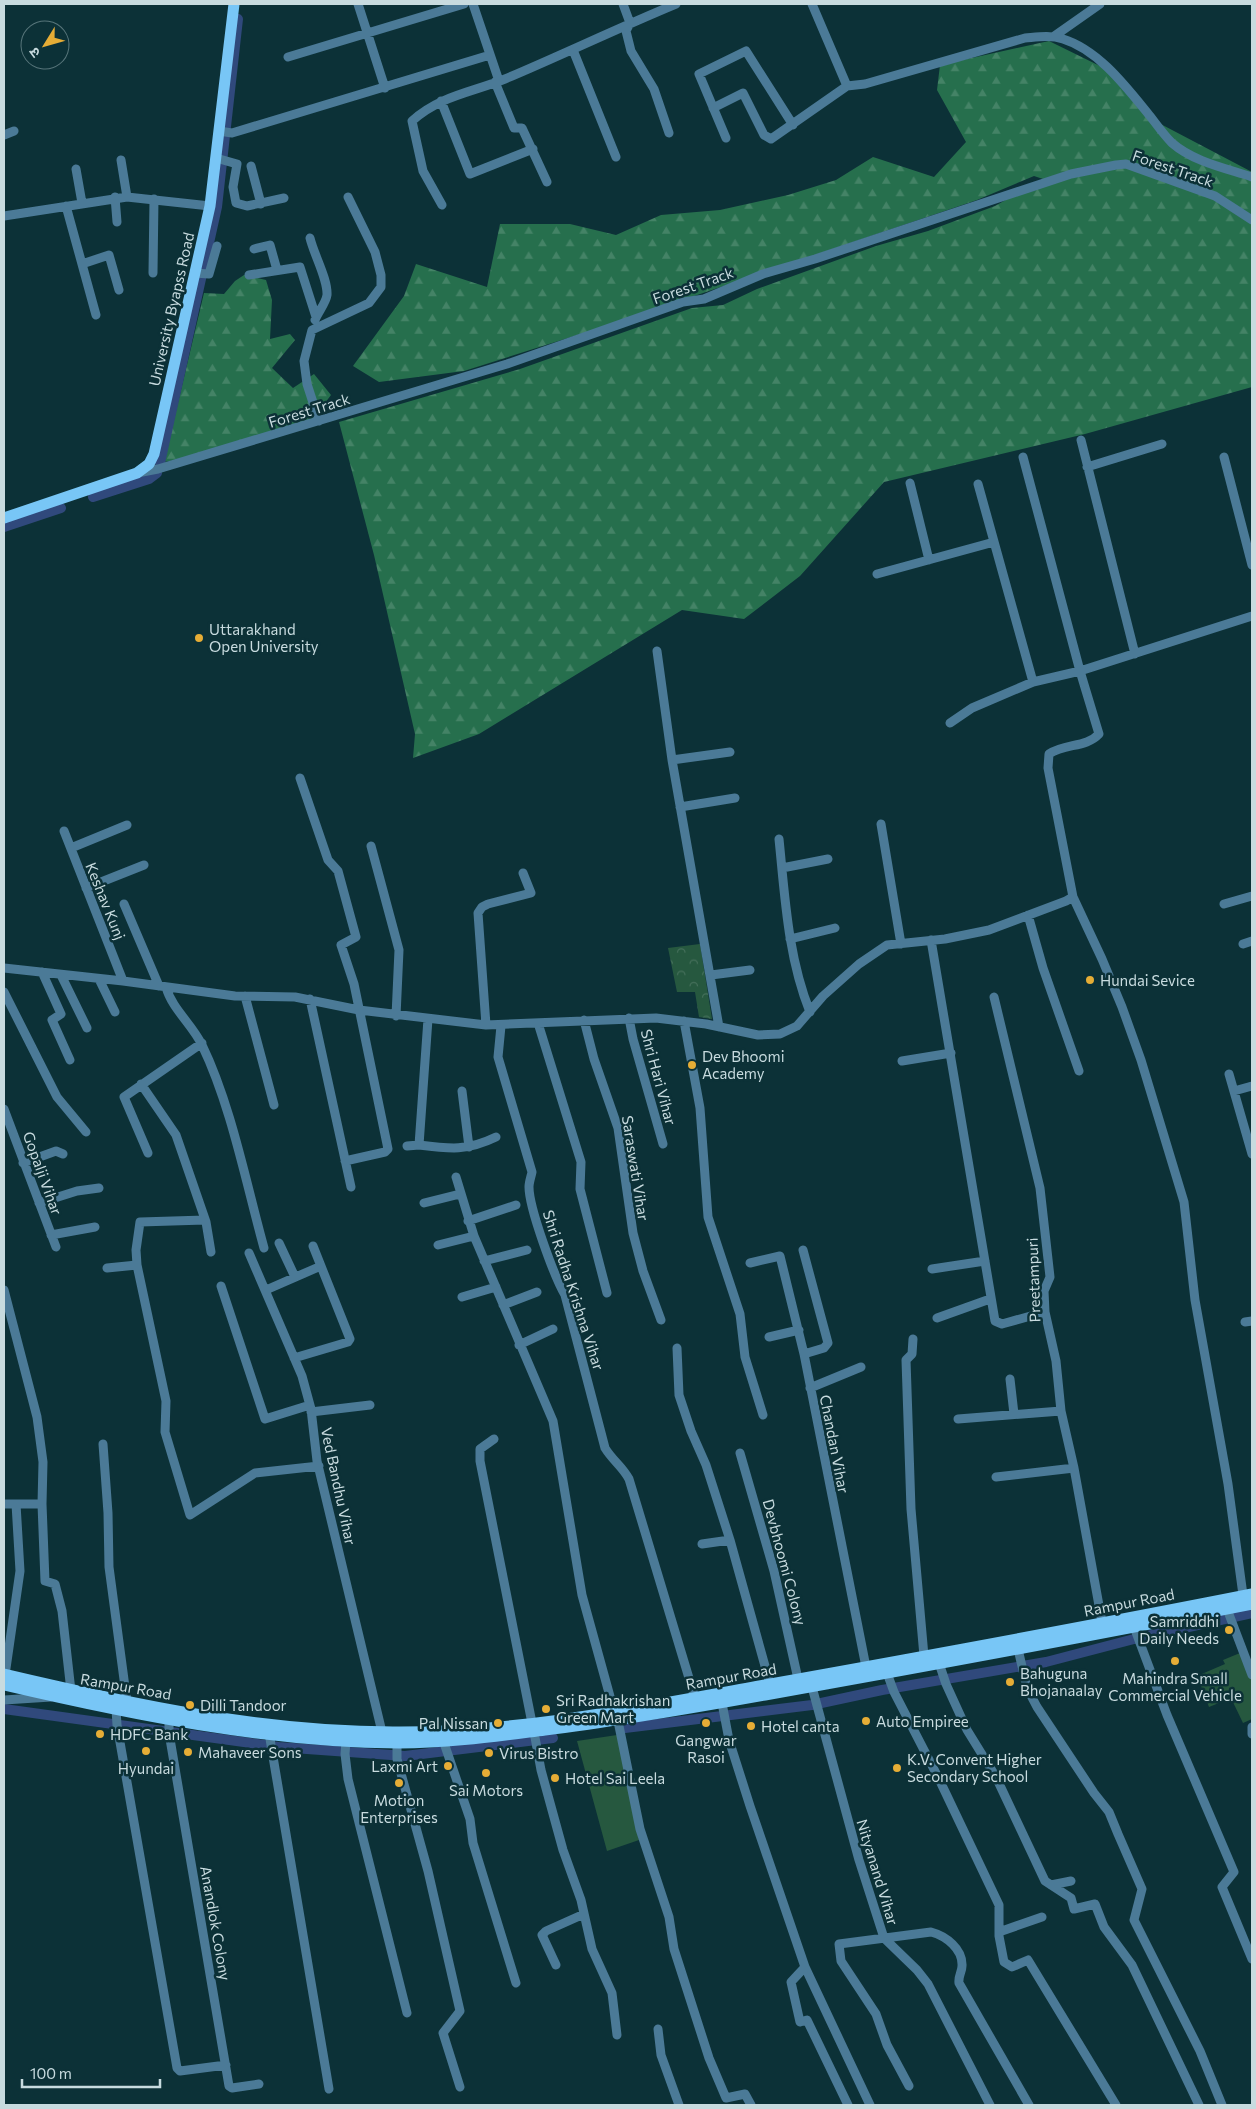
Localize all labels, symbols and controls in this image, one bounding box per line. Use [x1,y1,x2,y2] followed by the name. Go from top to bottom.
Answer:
[20,20,70,70] north arrow
[24,44,43,62] text: उ
[1130,146,1216,190] street label: Forest Track
[145,230,197,388] street label: University Byapss Road
[650,263,736,307] street label: Forest Track
[266,389,352,431] street label: Forest Track
[209,620,319,655] place label: Uttarakhand Open University
[193,632,205,644] marker: Uttarakhand Open University
[82,860,130,942] street label: Keshav Kunj
[1100,971,1195,989] place label: Hundai Sevice
[1084,974,1096,986] marker: Hundai Sevice
[638,1027,680,1127] street label: Shri Hari Vihar
[702,1047,784,1082] place label: Dev Bhoomi Academy
[686,1059,698,1071] marker: Dev Bhoomi Academy
[619,1114,653,1222] street label: Saraswati Vihar
[20,1129,66,1217] street label: Gopalji Vihar
[540,1208,608,1372] street label: Shri Radha Krishna Vihar
[1023,1237,1043,1323] street label: Preetampuri
[817,1393,853,1495] street label: Chandan Vihar
[318,1425,360,1547] street label: Ved Bandhu Vihar
[759,1497,811,1627] street label: Devbhoomi Colony
[1082,1584,1176,1620] street label: Rampur Road
[1139,1612,1219,1647] place label: Samriddhi Daily Needs
[1223,1624,1235,1636] marker: Samriddhi Daily Needs
[1169,1655,1181,1667] marker: Mahindra Small Commercial Vehicle
[684,1659,778,1693] street label: Rampur Road
[1020,1664,1103,1699] place label: Bahuguna Bhojanaalay
[79,1669,173,1703] street label: Rampur Road
[1108,1669,1242,1704] place label: Mahindra Small Commercial Vehicle
[1004,1676,1016,1688] marker: Bahuguna Bhojanaalay
[556,1691,670,1726] place label: Sri Radhakrishan Green Mart
[200,1696,287,1714] place label: Dilli Tandoor
[184,1699,196,1711] marker: Dilli Tandoor
[540,1703,552,1715] marker: Sri Radhakrishan Green Mart
[876,1712,969,1730] place label: Auto Empiree
[419,1714,488,1732] place label: Pal Nissan
[860,1715,872,1727] marker: Auto Empiree
[492,1717,504,1729] marker: Pal Nissan
[700,1717,712,1729] marker: Gangwar Rasoi
[761,1717,840,1735] place label: Hotel canta
[745,1720,757,1732] marker: Hotel canta
[110,1725,188,1743] place label: HDFC Bank
[94,1728,106,1740] marker: HDFC Bank
[675,1731,737,1766] place label: Gangwar Rasoi
[198,1743,302,1761] place label: Mahaveer Sons
[499,1744,578,1762] place label: Virus Bistro
[140,1745,152,1757] marker: Hyundai
[182,1746,194,1758] marker: Mahaveer Sons
[483,1747,495,1759] marker: Virus Bistro
[907,1750,1042,1785] place label: K.V. Convent Higher Secondary School
[371,1757,438,1775] place label: Laxmi Art
[118,1759,174,1777] place label: Hyundai
[442,1760,454,1772] marker: Laxmi Art
[891,1762,903,1774] marker: K.V. Convent Higher Secondary School
[480,1767,492,1779] marker: Sai Motors
[565,1769,665,1787] place label: Hotel Sai Leela
[549,1772,561,1784] marker: Hotel Sai Leela
[393,1777,405,1789] marker: Motion Enterprises
[449,1781,523,1799] place label: Sai Motors
[360,1791,438,1826] place label: Motion Enterprises
[853,1817,903,1927] street label: Nityanand Vihar
[197,1864,235,1982] street label: Anandlok Colony
[22,2056,160,2088] scale bar
[30,2064,72,2082] text: 100 m

